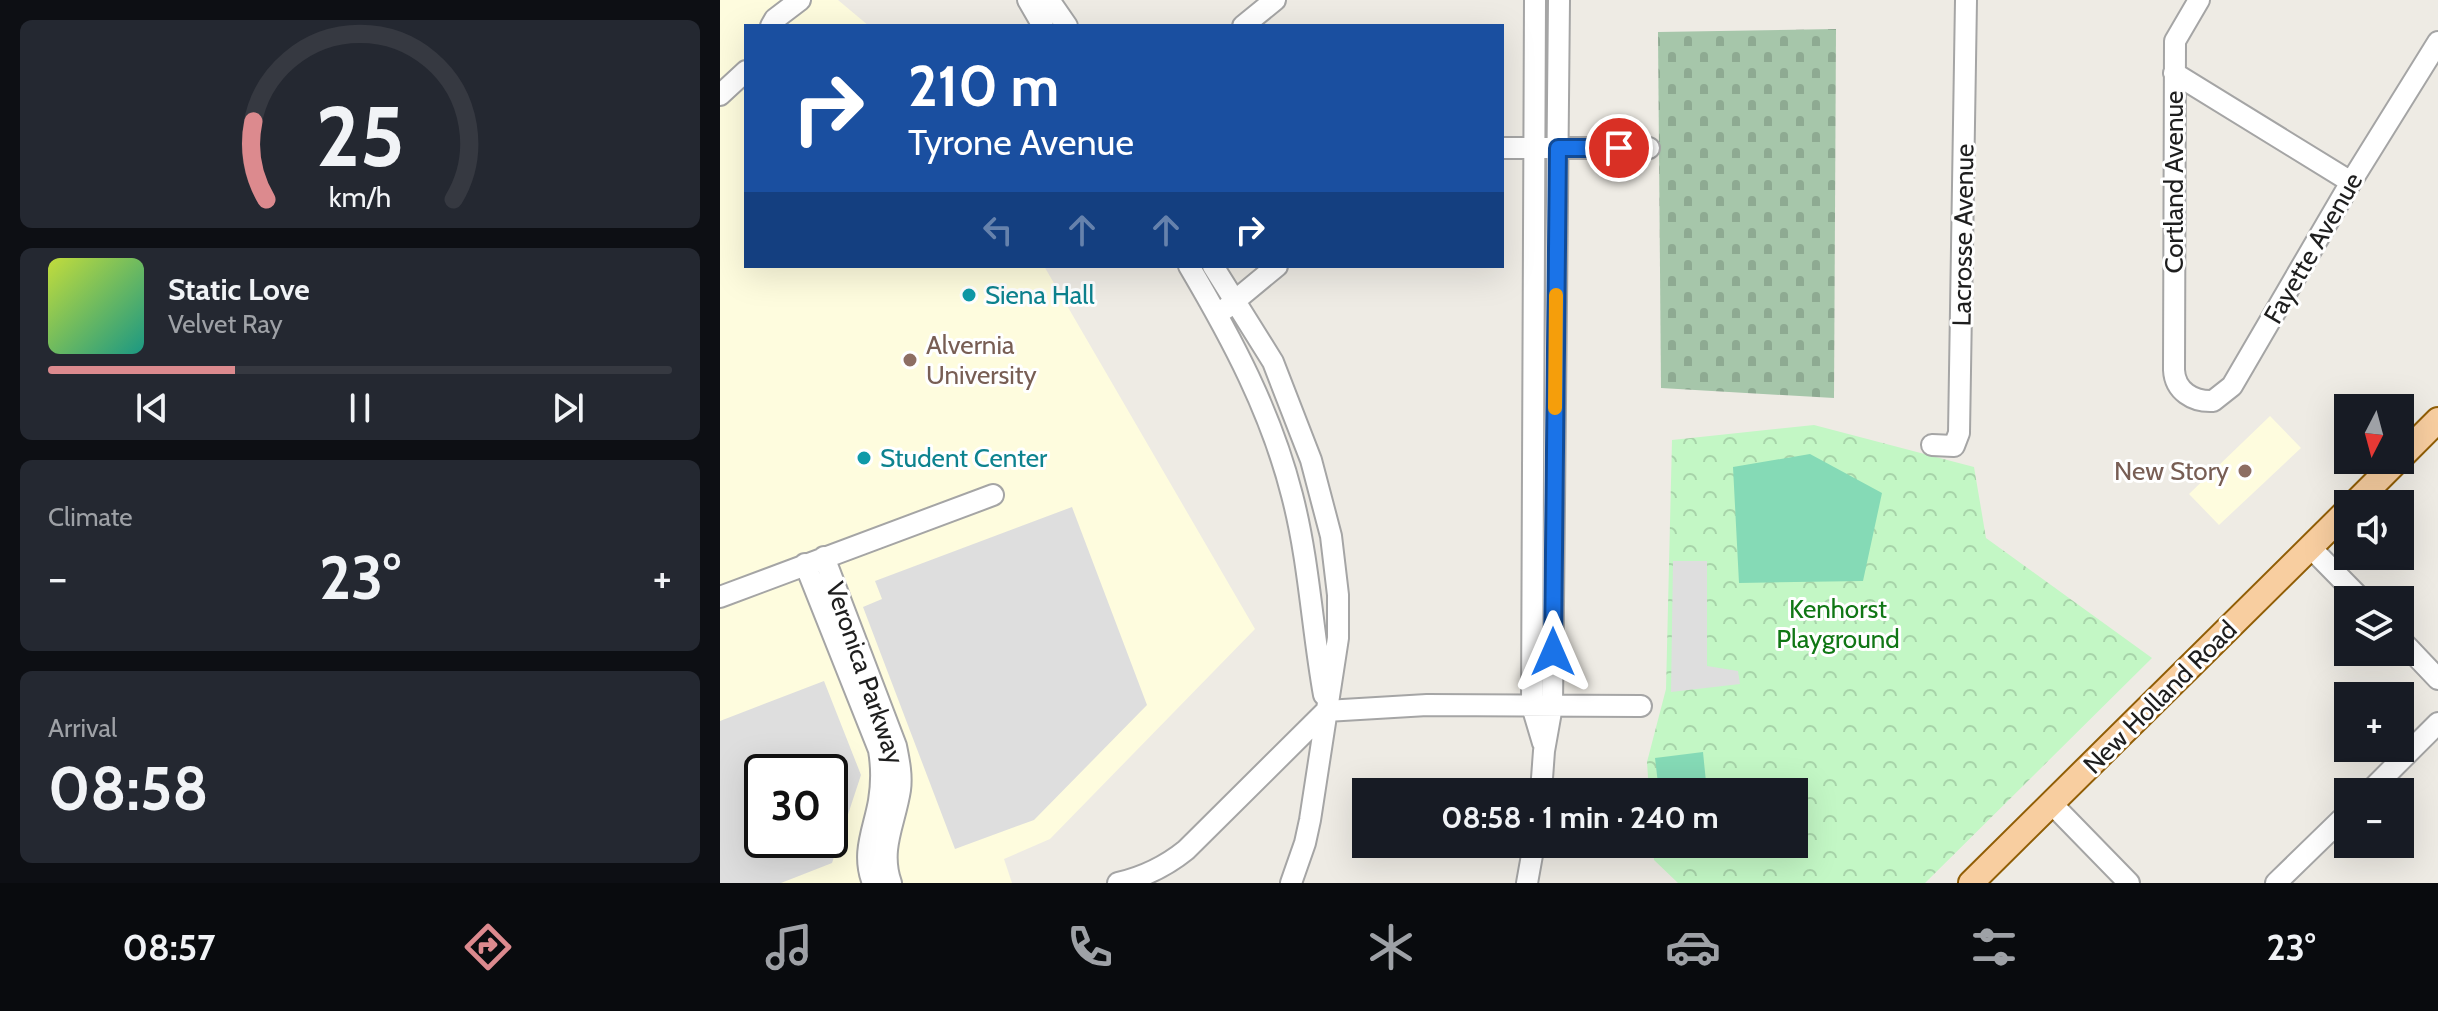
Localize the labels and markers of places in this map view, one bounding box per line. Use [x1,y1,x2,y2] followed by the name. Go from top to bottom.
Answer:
[1585,114,1653,182] pin
[985,279,1095,311] place label: Siena Hall
[960,286,978,304] marker: Siena Hall
[926,329,1037,391] place label: Alvernia University
[901,351,919,369] marker: Alvernia University
[880,442,1048,474] place label: Student Center
[855,449,873,467] marker: Student Center
[2114,455,2229,487] place label: New Story
[2236,462,2254,480] marker: New Story

